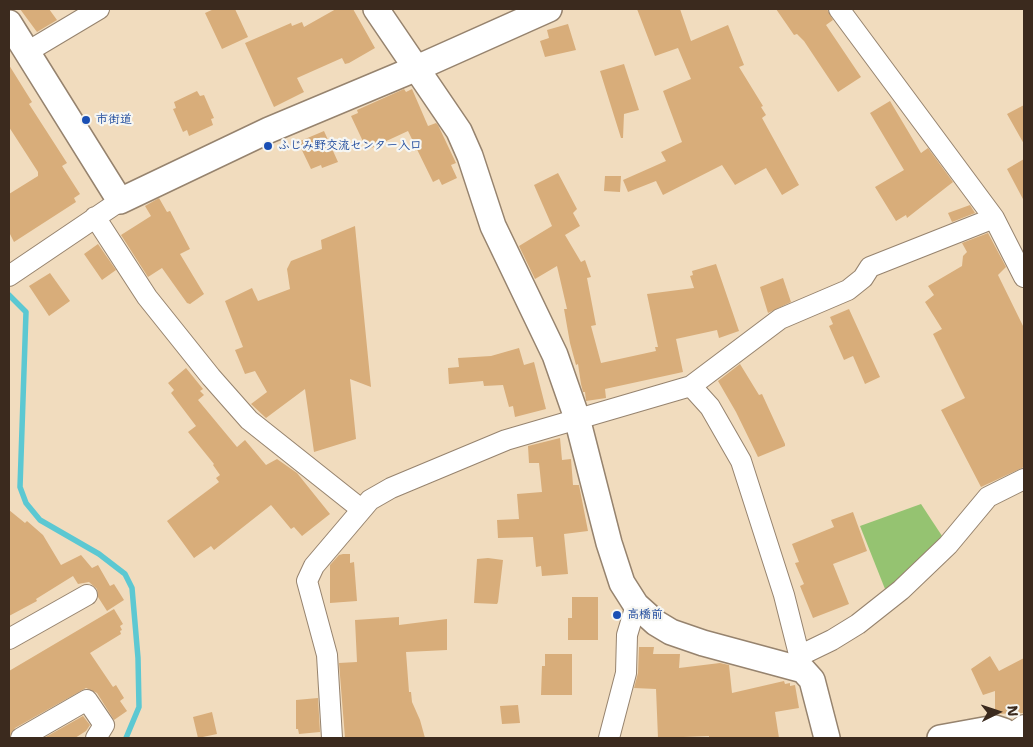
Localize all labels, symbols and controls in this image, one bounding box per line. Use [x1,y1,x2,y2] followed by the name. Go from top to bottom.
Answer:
[96,113,132,127] place label: 市街道
[80,114,92,126] marker: 市街道
[278,139,422,153] place label: ふじみ野交流センター入口
[262,140,274,152] marker: ふじみ野交流センター入口
[627,608,663,622] place label: 高橋前
[611,609,623,621] marker: 高橋前
[973,687,1023,737] north arrow
[1004,705,1022,717] text: N

